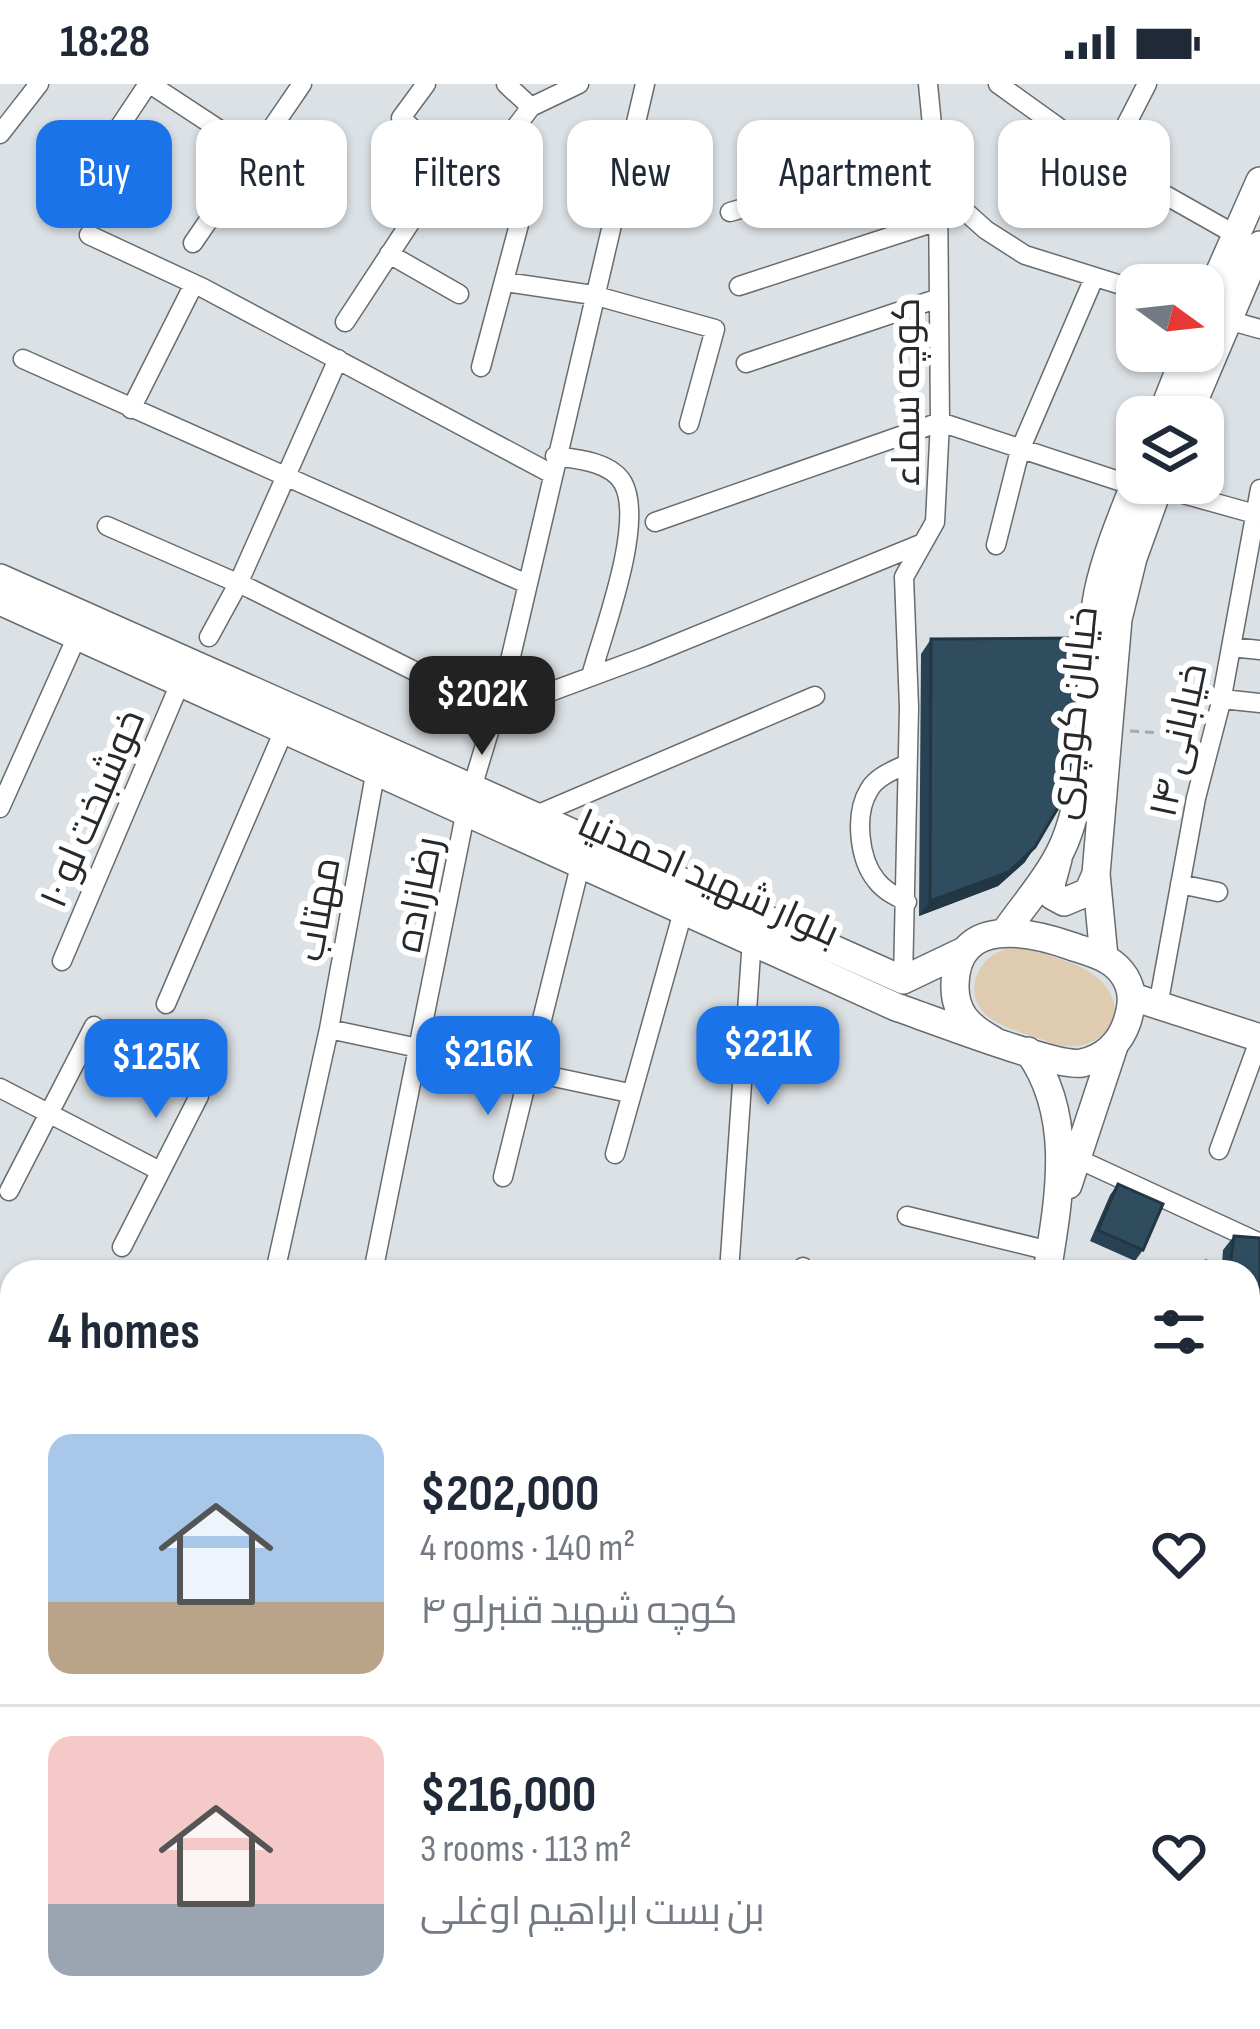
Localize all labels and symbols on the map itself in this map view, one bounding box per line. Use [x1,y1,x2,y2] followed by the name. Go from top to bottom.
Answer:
[1116,264,1224,372] north arrow
[884,298,931,486] street label: کوچه سماء
[1040,604,1109,822] street label: خیابان کوچری
[398,656,566,758] pin: $202K
[1140,660,1219,821] street label: خیابانی ۱۴
[30,703,156,915] street label: خوشبخت لو ۱۰
[570,801,846,958] street label: بلوار شهید احمدنیا
[385,833,454,956] street label: رضازاده
[287,854,352,965] street label: مهتاب
[684,1006,852,1108] pin: $221K
[404,1016,572,1118] pin: $216K
[72,1019,240,1121] pin: $125K

